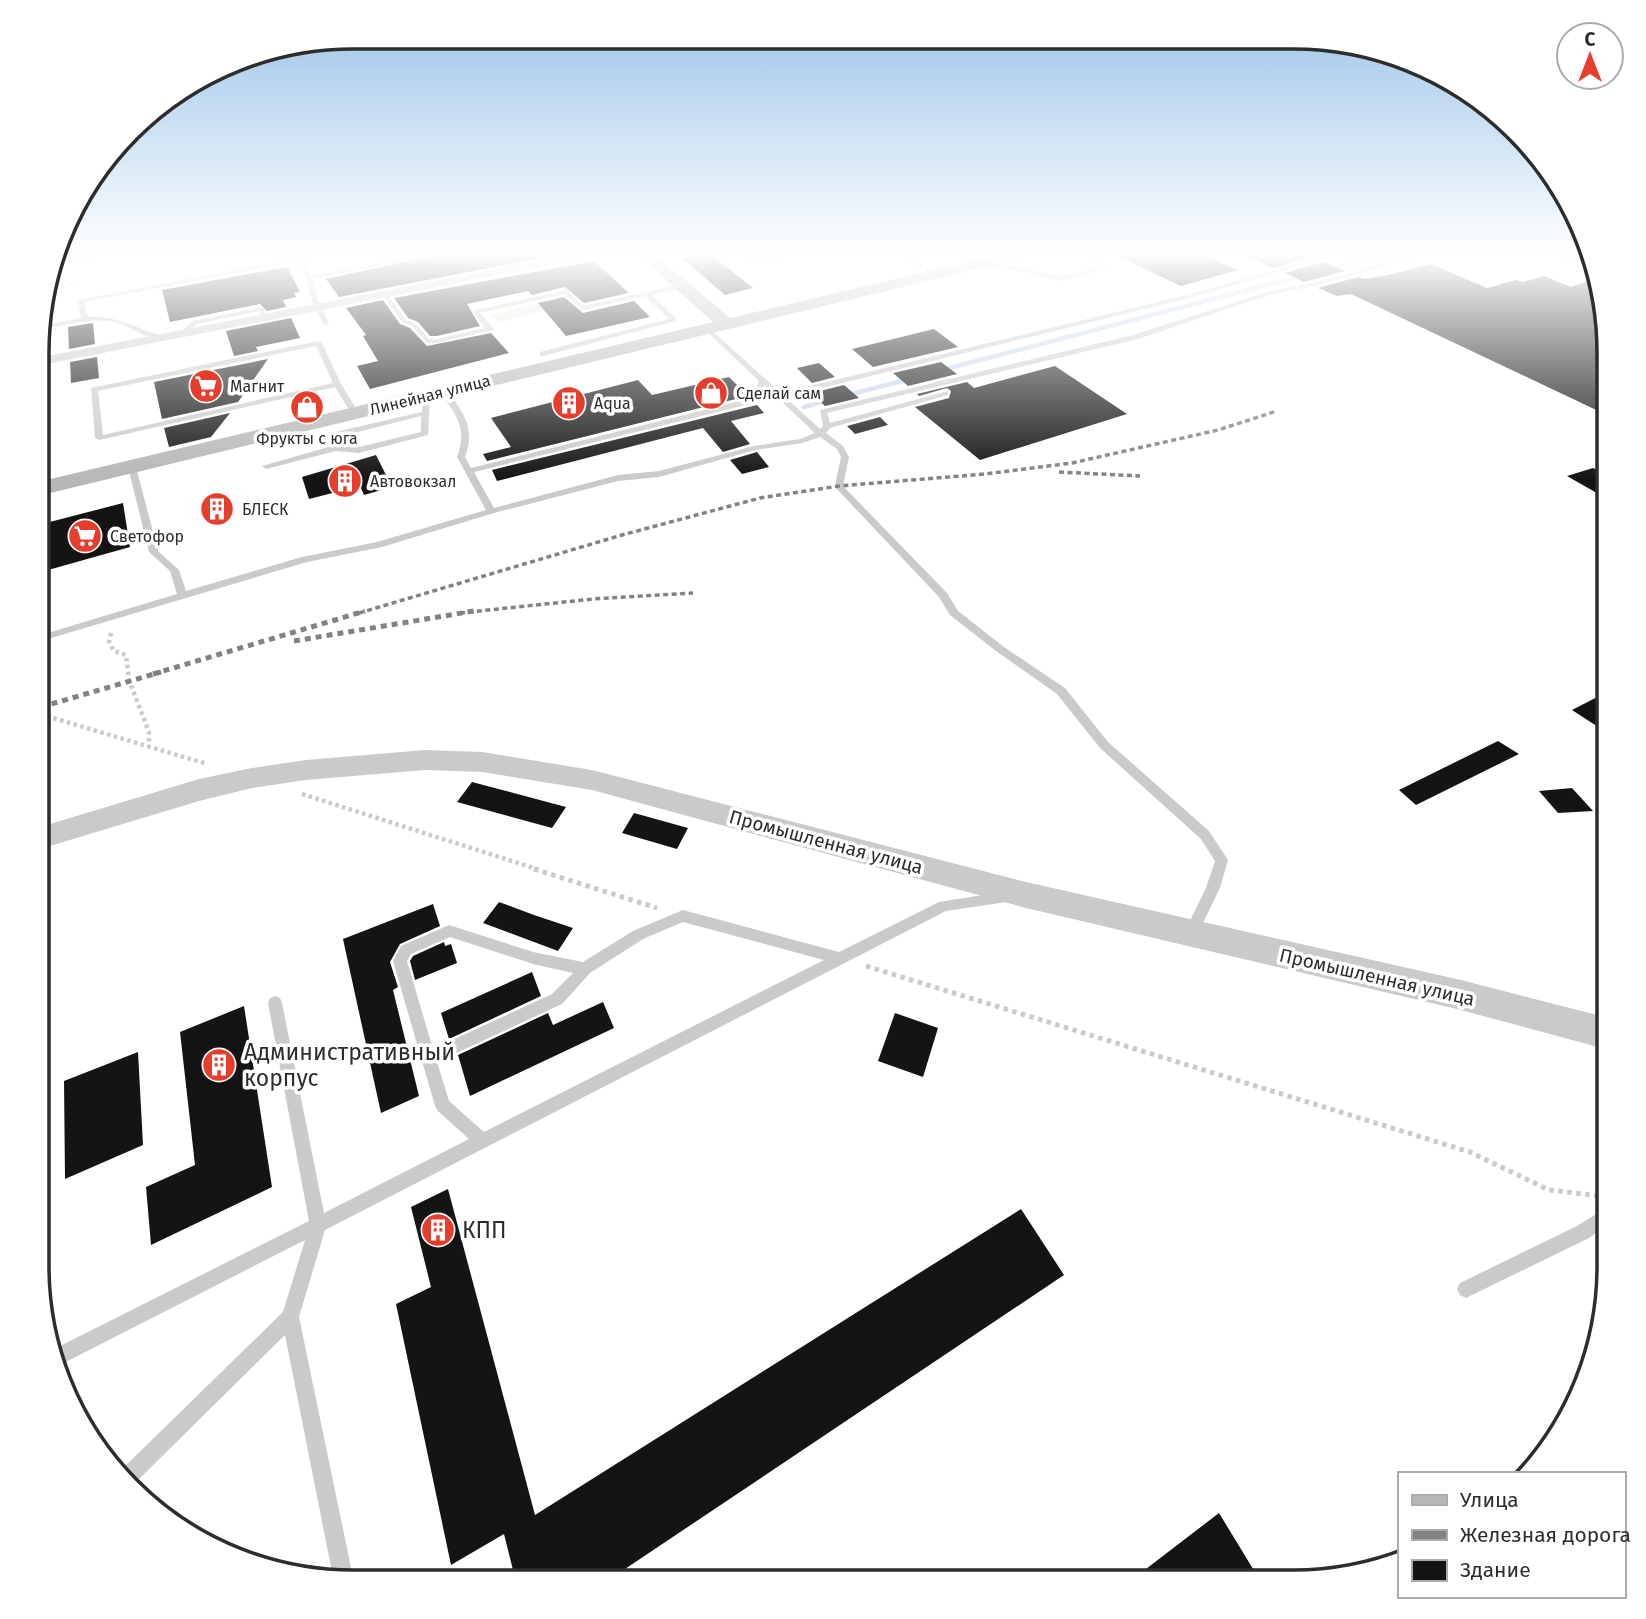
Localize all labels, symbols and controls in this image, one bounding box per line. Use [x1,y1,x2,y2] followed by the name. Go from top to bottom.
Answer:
[1555,21,1625,91] north arrow
[1585,28,1596,51] text: С
[187,367,225,405] supermarket icon: Магнит
[368,371,492,419] street label: Линейная улица
[692,374,730,412] shop icon: Сделай сам
[230,377,285,396] place label: Магнит
[550,384,588,422] building icon: Aqua
[736,384,821,403] place label: Сделай сам
[288,388,326,426] shop icon: Фрукты с юга
[594,394,631,413] place label: Aqua
[256,429,358,448] place label: Фрукты с юга
[326,462,364,500] building icon: Автовокзал
[370,472,456,491] place label: Автовокзал
[198,490,236,528] building icon: БЛЕСК
[242,500,289,519] place label: БЛЕСК
[66,517,104,555] supermarket icon: Светофор
[110,527,184,546] place label: Светофор
[727,805,925,879] street label: Промышленная улица
[1277,943,1477,1011] street label: Промышленная улица
[244,1038,455,1092] place label: Административный корпус
[200,1046,238,1084] building icon: Административный корпус
[419,1211,457,1249] building icon: КПП
[462,1216,507,1244] place label: КПП
[1398,1472,1625,1598] legend
[1460,1487,1519,1513] text: Улица
[1460,1522,1631,1548] text: Железная дорога
[1460,1557,1531,1583] text: Здание

